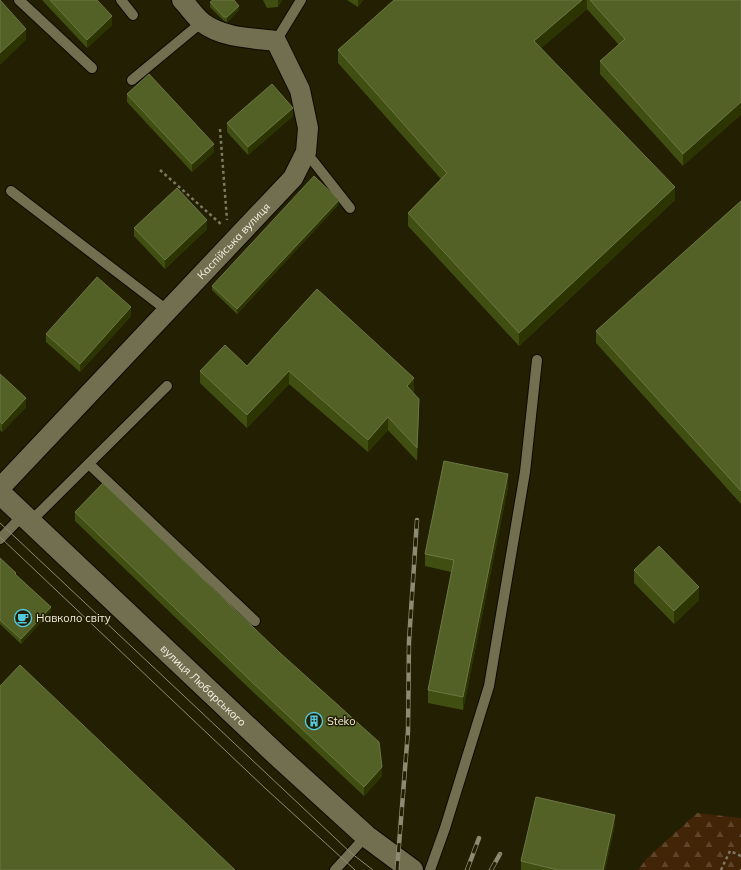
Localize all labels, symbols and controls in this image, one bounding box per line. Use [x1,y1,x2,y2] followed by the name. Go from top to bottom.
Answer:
[194,200,273,282] street label: Каспійська вулиця
[13,608,33,628] cafe icon: Навколо світу
[36,611,111,625] place label: Навколо світу
[158,642,249,729] street label: вулиця Любарського
[304,711,324,731] building icon: Steko
[327,714,355,728] place label: Steko

